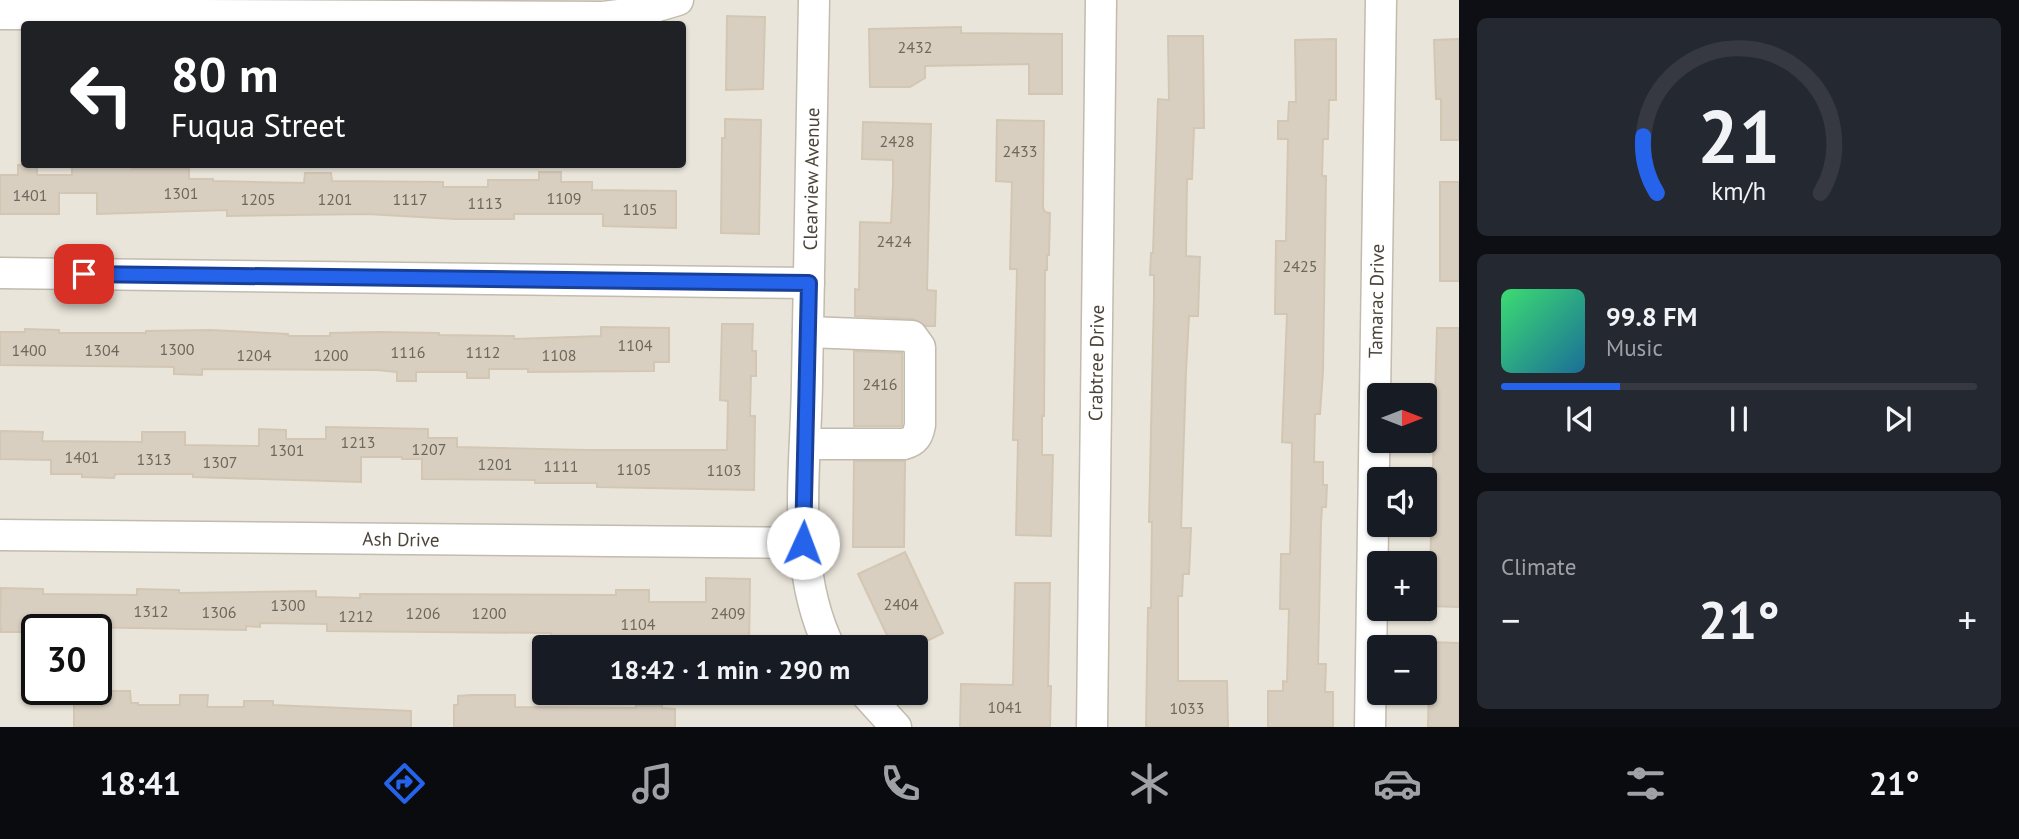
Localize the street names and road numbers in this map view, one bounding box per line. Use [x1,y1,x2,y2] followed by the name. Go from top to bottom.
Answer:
[798,107,824,251] street label: Clearview Avenue
[1363,244,1389,358] street label: Tamarac Drive
[1083,305,1109,421] street label: Crabtree Drive
[362,526,440,552] street label: Ash Drive

